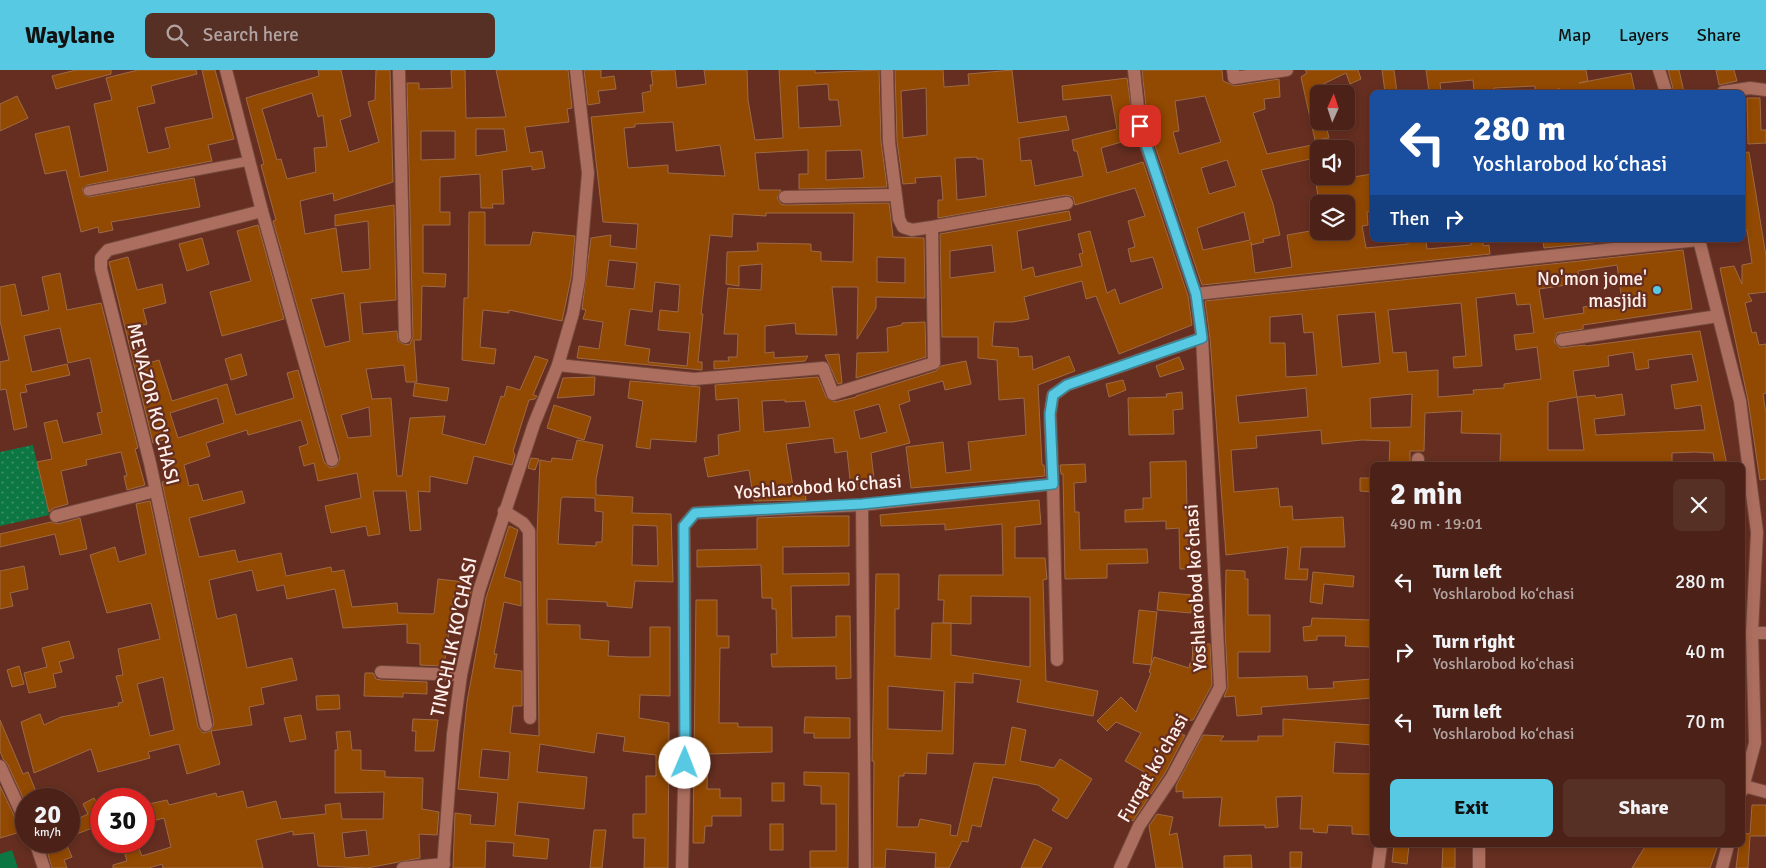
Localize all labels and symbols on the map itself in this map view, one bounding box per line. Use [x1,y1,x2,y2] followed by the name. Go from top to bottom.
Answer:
[1310,85,1355,130] north arrow
[1119,105,1161,147] pin
[1537,267,1647,313] place label: No'mon jome' masjidi
[1651,284,1663,296] marker: No'mon jome' masjidi
[121,321,185,487] street label: MEVAZOR KO'CHASI
[733,469,903,505] street label: Yoshlarobod koʻchasi
[1180,504,1212,672] street label: Yoshlarobod koʻchasi
[425,555,483,719] street label: TINCHLIK KO'CHASI
[1112,709,1194,827] street label: Furqat koʻchasi
[658,736,710,788] position arrow
[90,788,155,853] speed limit sign: 30

